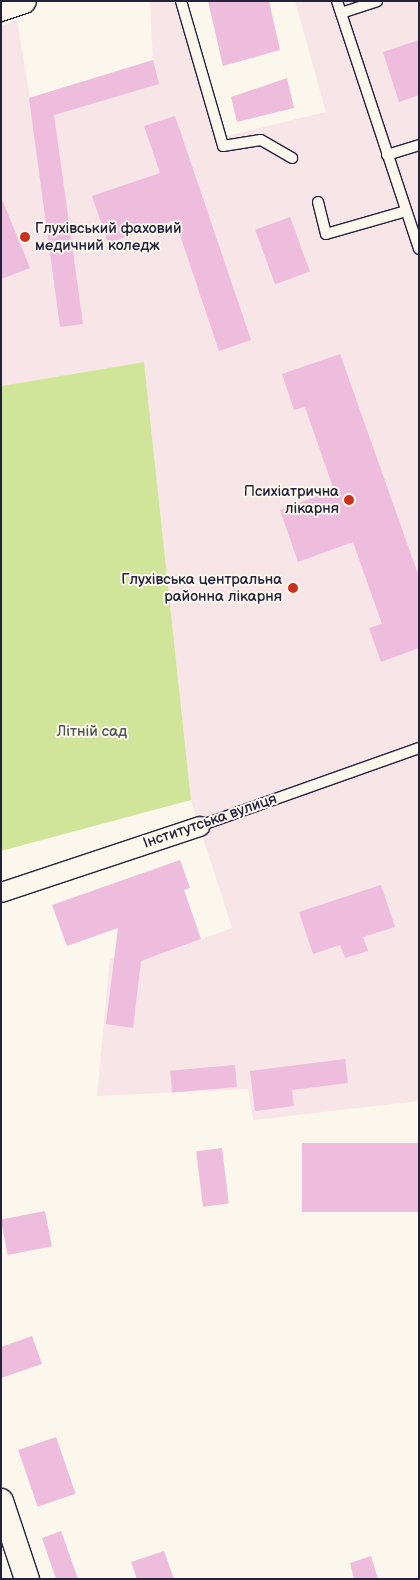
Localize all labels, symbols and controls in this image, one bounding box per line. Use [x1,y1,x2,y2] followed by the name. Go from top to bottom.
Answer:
[35,219,181,254] place label: Глухівський фаховий медичний коледж
[19,231,31,243] marker: Глухівський фаховий медичний коледж
[244,482,339,517] place label: Психіатрична лікарня
[343,494,355,506] marker: Психіатрична лікарня
[121,570,282,605] place label: Глухівська центральна районна лікарня
[286,581,300,595] marker: Глухівська центральна районна лікарня
[57,723,127,741] park label: Літній сад
[141,790,279,852] street label: Інститутська вулиця

